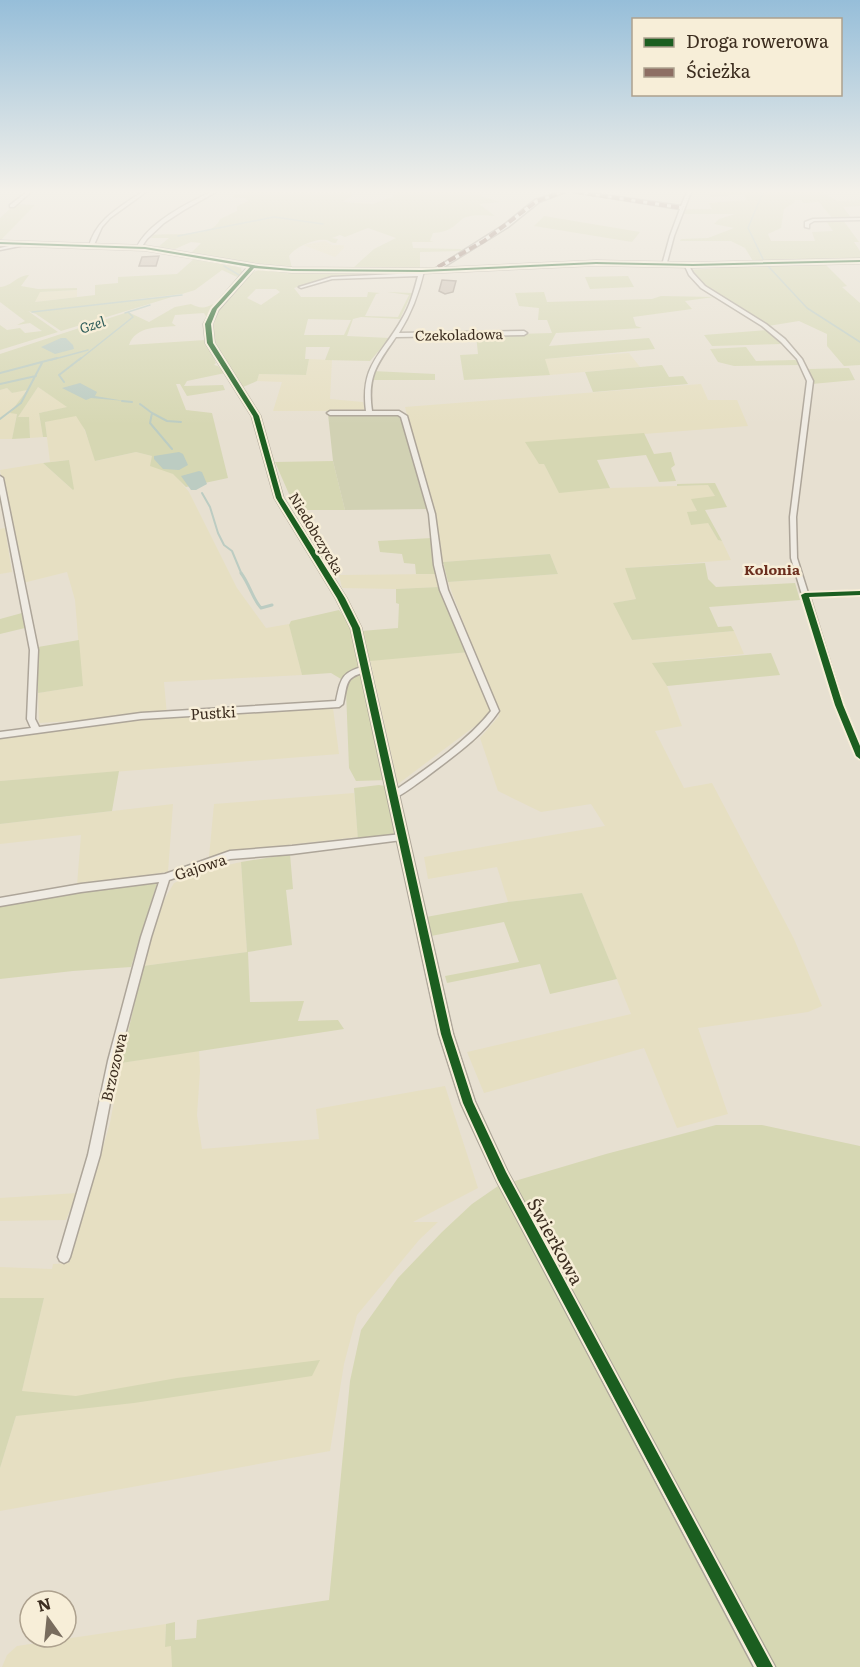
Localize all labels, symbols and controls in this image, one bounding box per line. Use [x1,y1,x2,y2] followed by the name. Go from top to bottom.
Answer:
[632,18,842,96] legend
[686,27,829,54] text: Droga rowerowa
[686,57,751,84] text: Ścieżka
[77,310,108,338] water label: Gzel
[415,323,504,345] street label: Czekoladowa
[285,488,350,578] street label: Niedobczycka
[744,559,801,579] district label: Kolonia
[190,699,236,725] street label: Pustki
[171,847,230,885] street label: Gajowa
[94,1030,132,1104] street label: Brzozowa
[521,1193,591,1290] street label: Świerkowa
[18,1589,78,1649] north arrow
[34,1590,53,1617] text: N

